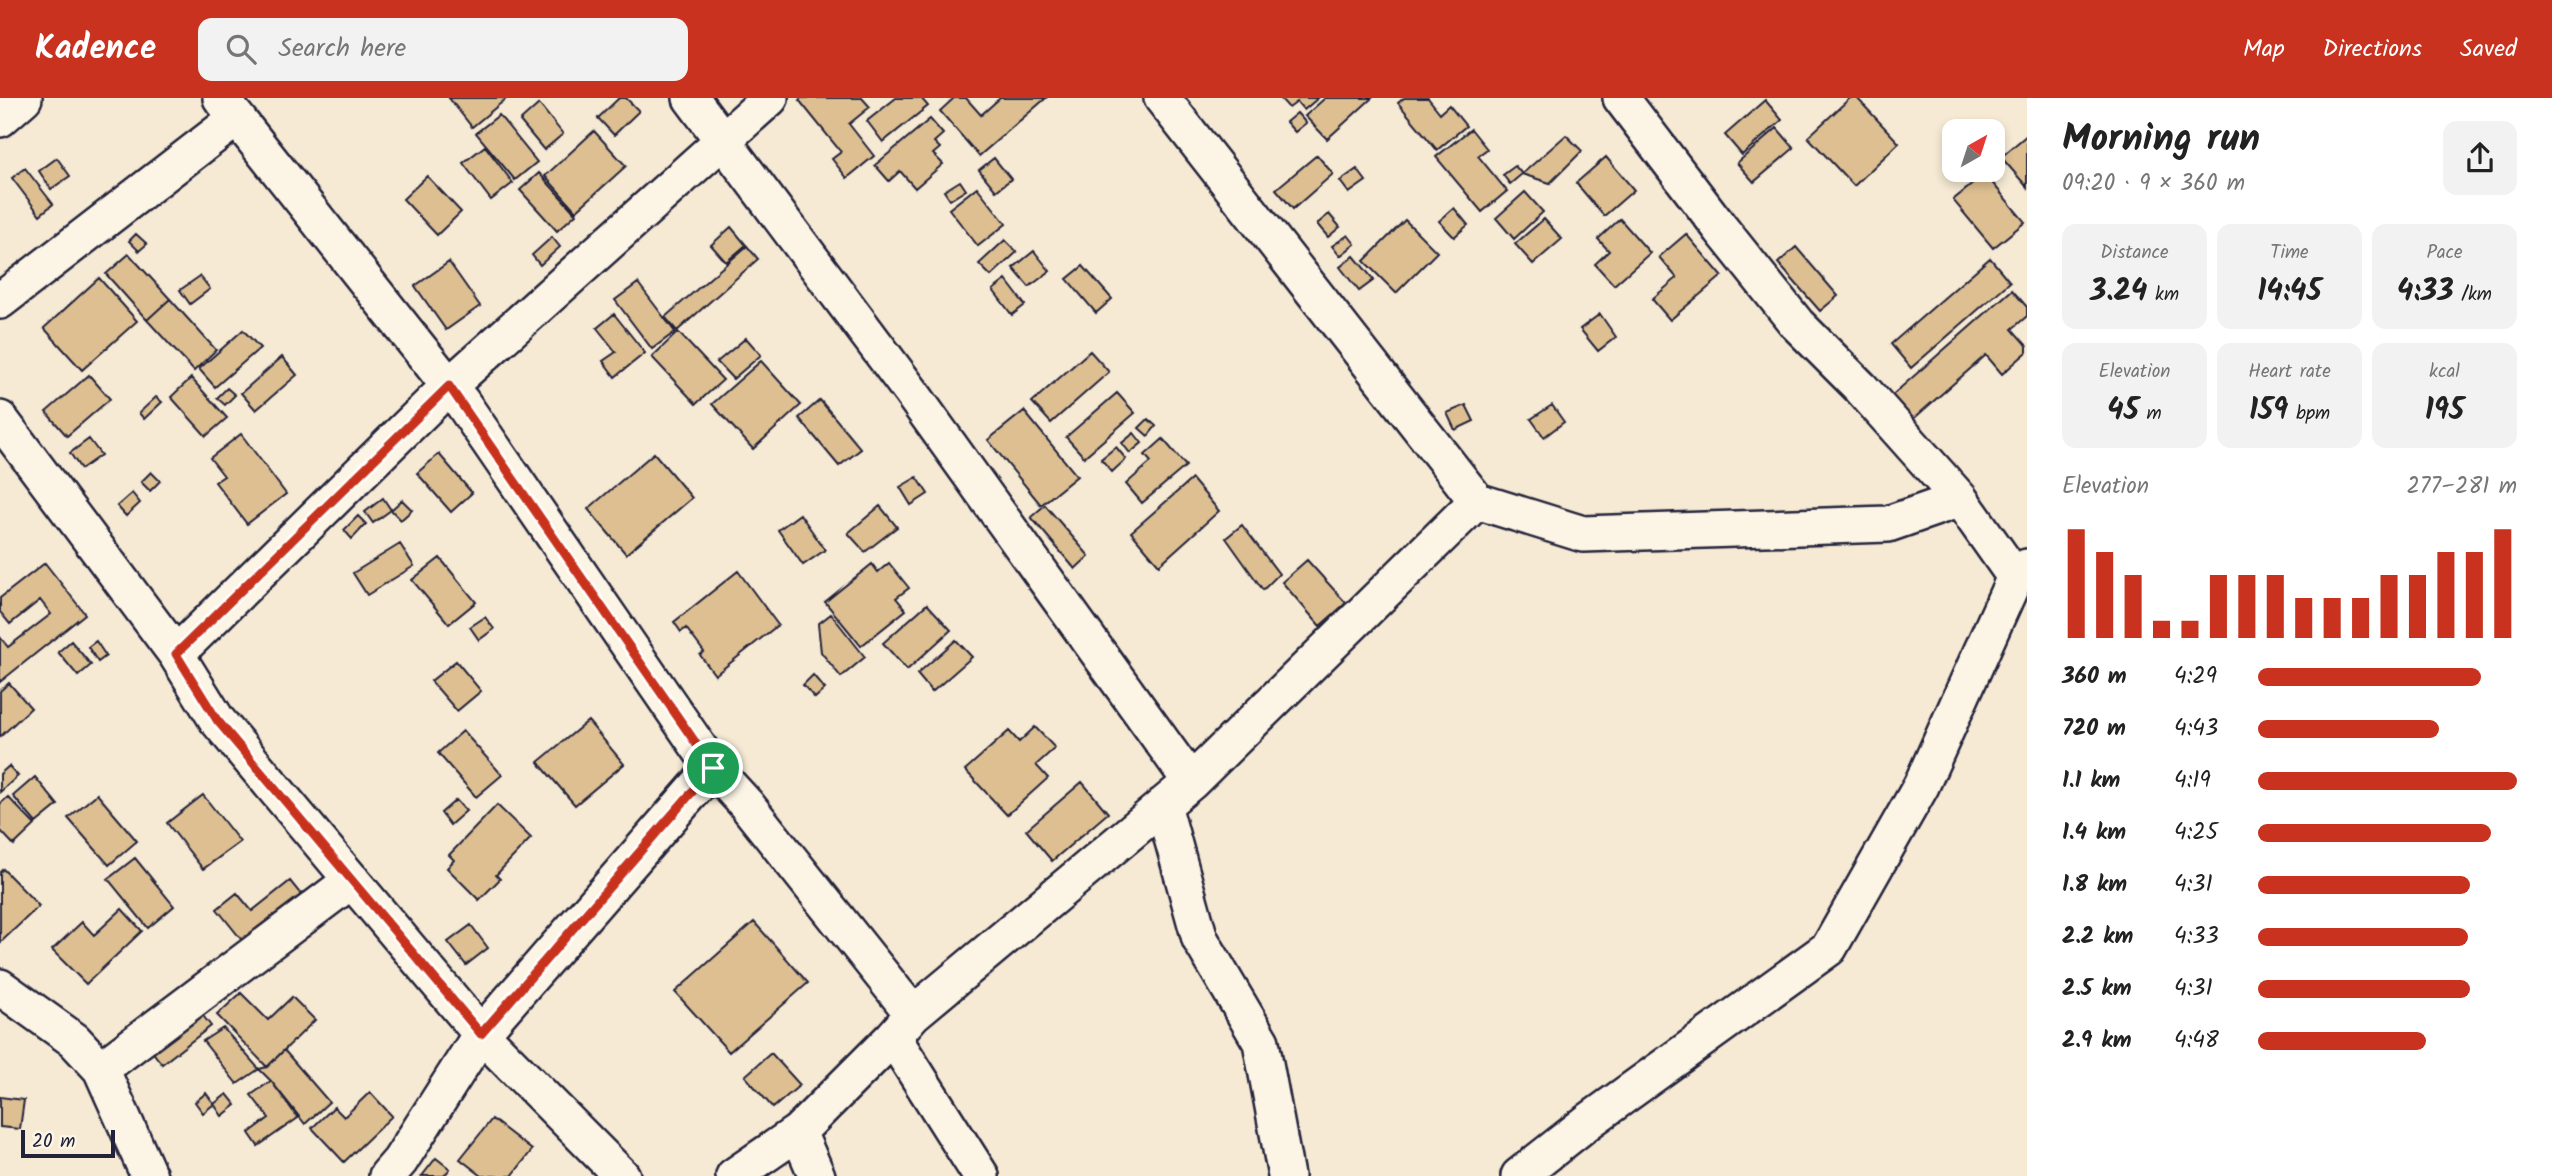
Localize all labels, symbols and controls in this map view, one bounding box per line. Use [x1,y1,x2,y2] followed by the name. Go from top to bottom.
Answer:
[198,18,688,81] search box
[35,23,156,76] text: Kadence
[278,28,406,70] text: Search here
[222,30,260,68] icon: search
[2243,30,2285,69] text: Map
[2323,30,2422,69] text: Directions
[2460,30,2517,69] text: Saved
[2062,110,2260,170] text: Morning run
[1942,119,2006,182] north arrow
[1942,119,2005,182] map controls
[2443,121,2517,195] button: share
[2062,166,2245,202] text: 09:20 · 9 × 360 m
[2100,238,2169,268] text: Distance
[2270,238,2309,268] text: Time
[2426,238,2463,268] text: Pace
[2090,268,2147,316] text: 3.24
[2257,268,2322,316] text: 14:45
[2397,268,2454,316] text: 4:33
[2147,280,2179,310] text: km
[2454,280,2492,310] text: /km
[2099,357,2170,387] text: Elevation
[2248,357,2331,387] text: Heart rate
[2429,357,2460,387] text: kcal
[2107,387,2139,435] text: 45
[2249,387,2288,435] text: 159
[2425,387,2464,435] text: 195
[2139,399,2162,429] text: m
[2288,399,2330,429] text: bpm
[2062,469,2149,505] text: Elevation
[2406,469,2517,505] text: 277–281 m
[2062,659,2127,695] text: 360 m
[2174,659,2217,695] text: 4:29
[2062,711,2126,747] text: 720 m
[2174,711,2218,747] text: 4:43
[683,738,743,798] pin
[694,749,732,787] icon: arrive
[2062,763,2120,799] text: 1.1 km
[2174,763,2211,799] text: 4:19
[2062,815,2126,851] text: 1.4 km
[2174,815,2218,851] text: 4:25
[2062,867,2127,903] text: 1.8 km
[2174,867,2213,903] text: 4:31
[2062,919,2133,955] text: 2.2 km
[2174,919,2219,955] text: 4:33
[2062,971,2132,1007] text: 2.5 km
[2174,971,2213,1007] text: 4:31
[2062,1023,2132,1059] text: 2.9 km
[2174,1023,2219,1059] text: 4:48
[21,1127,116,1159] scale bar
[32,1127,75,1157] text: 20 m

